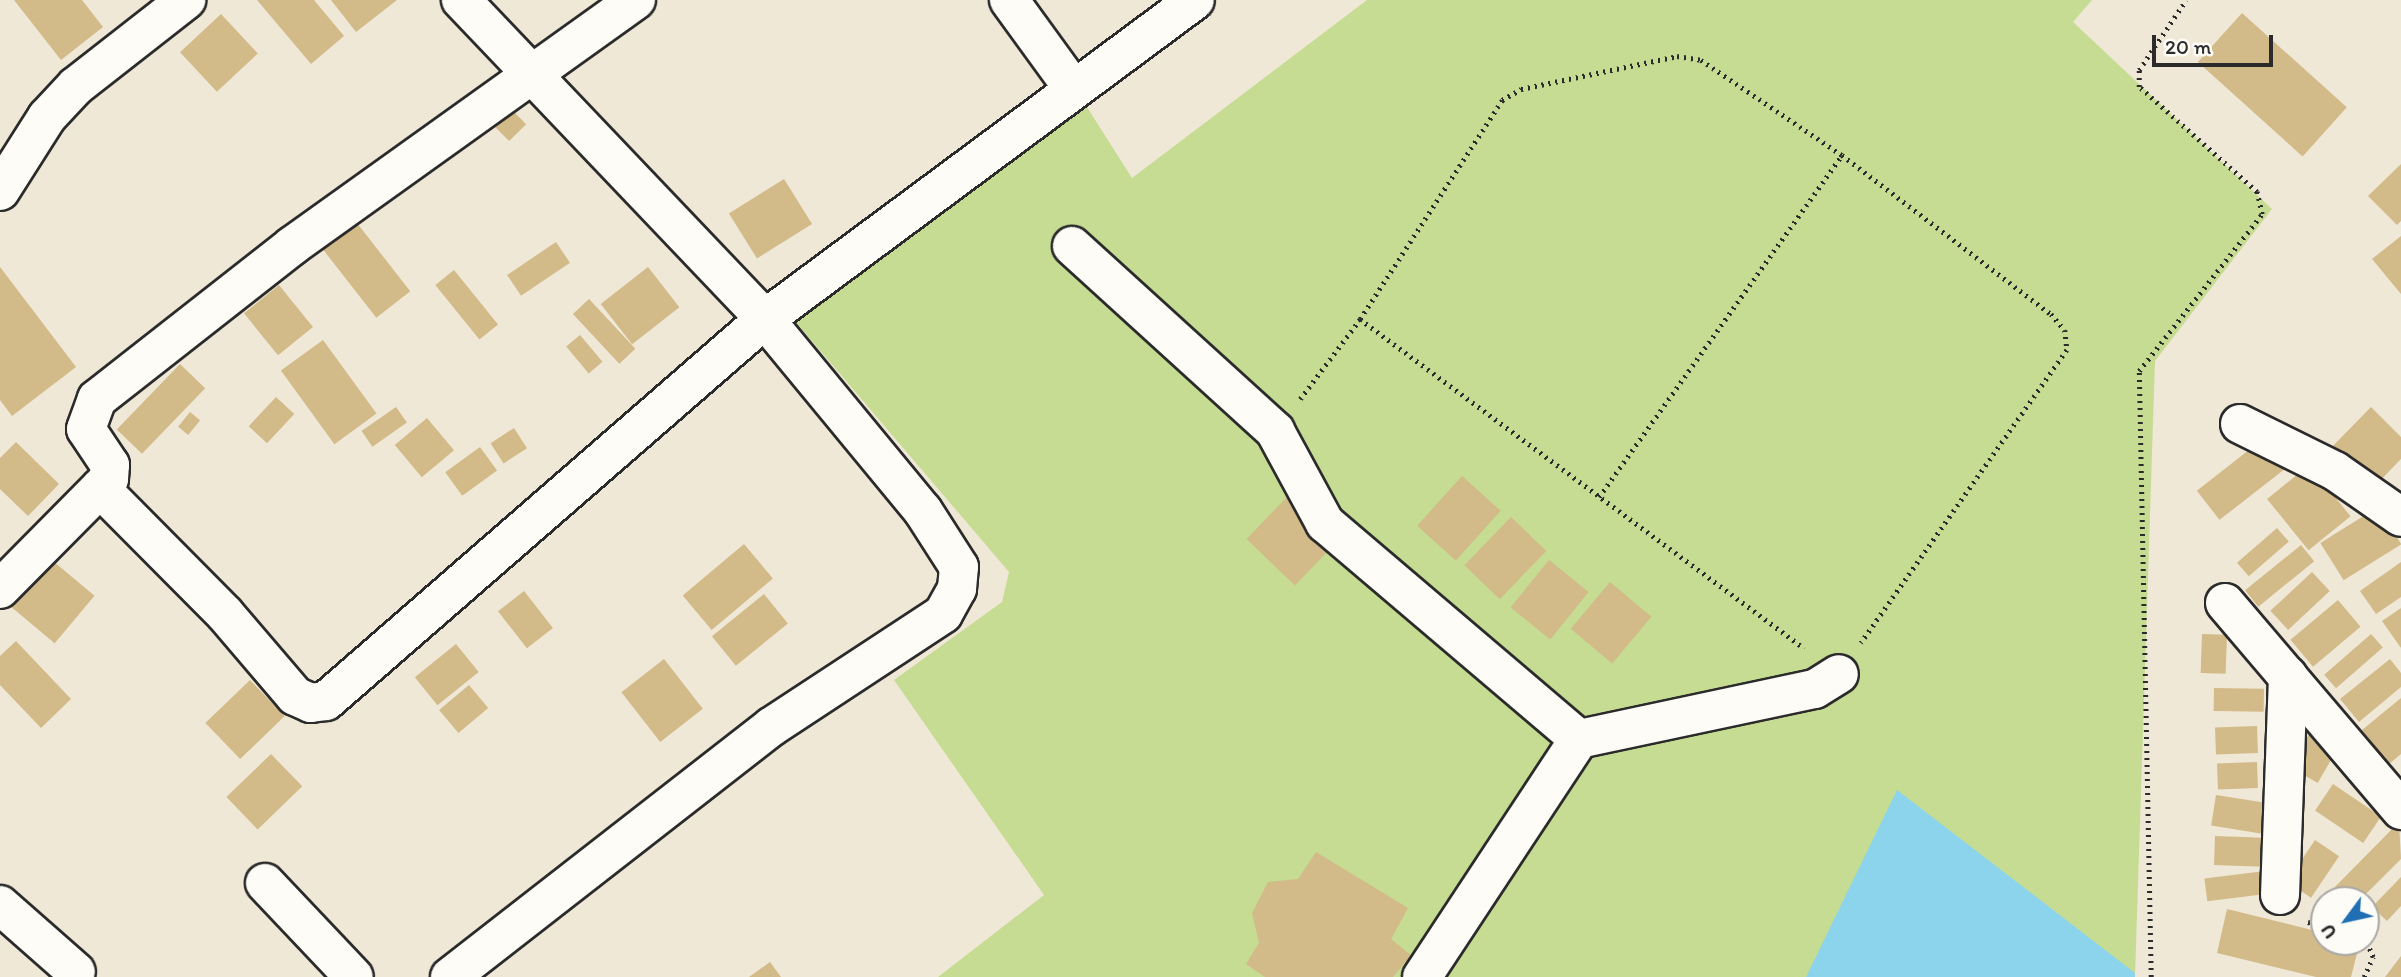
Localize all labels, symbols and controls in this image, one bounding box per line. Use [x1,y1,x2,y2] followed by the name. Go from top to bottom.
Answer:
[2156,21,2277,65] scale bar
[2165,34,2211,59] text: 20 m
[2310,886,2380,956] north arrow
[2316,920,2342,943] text: U

